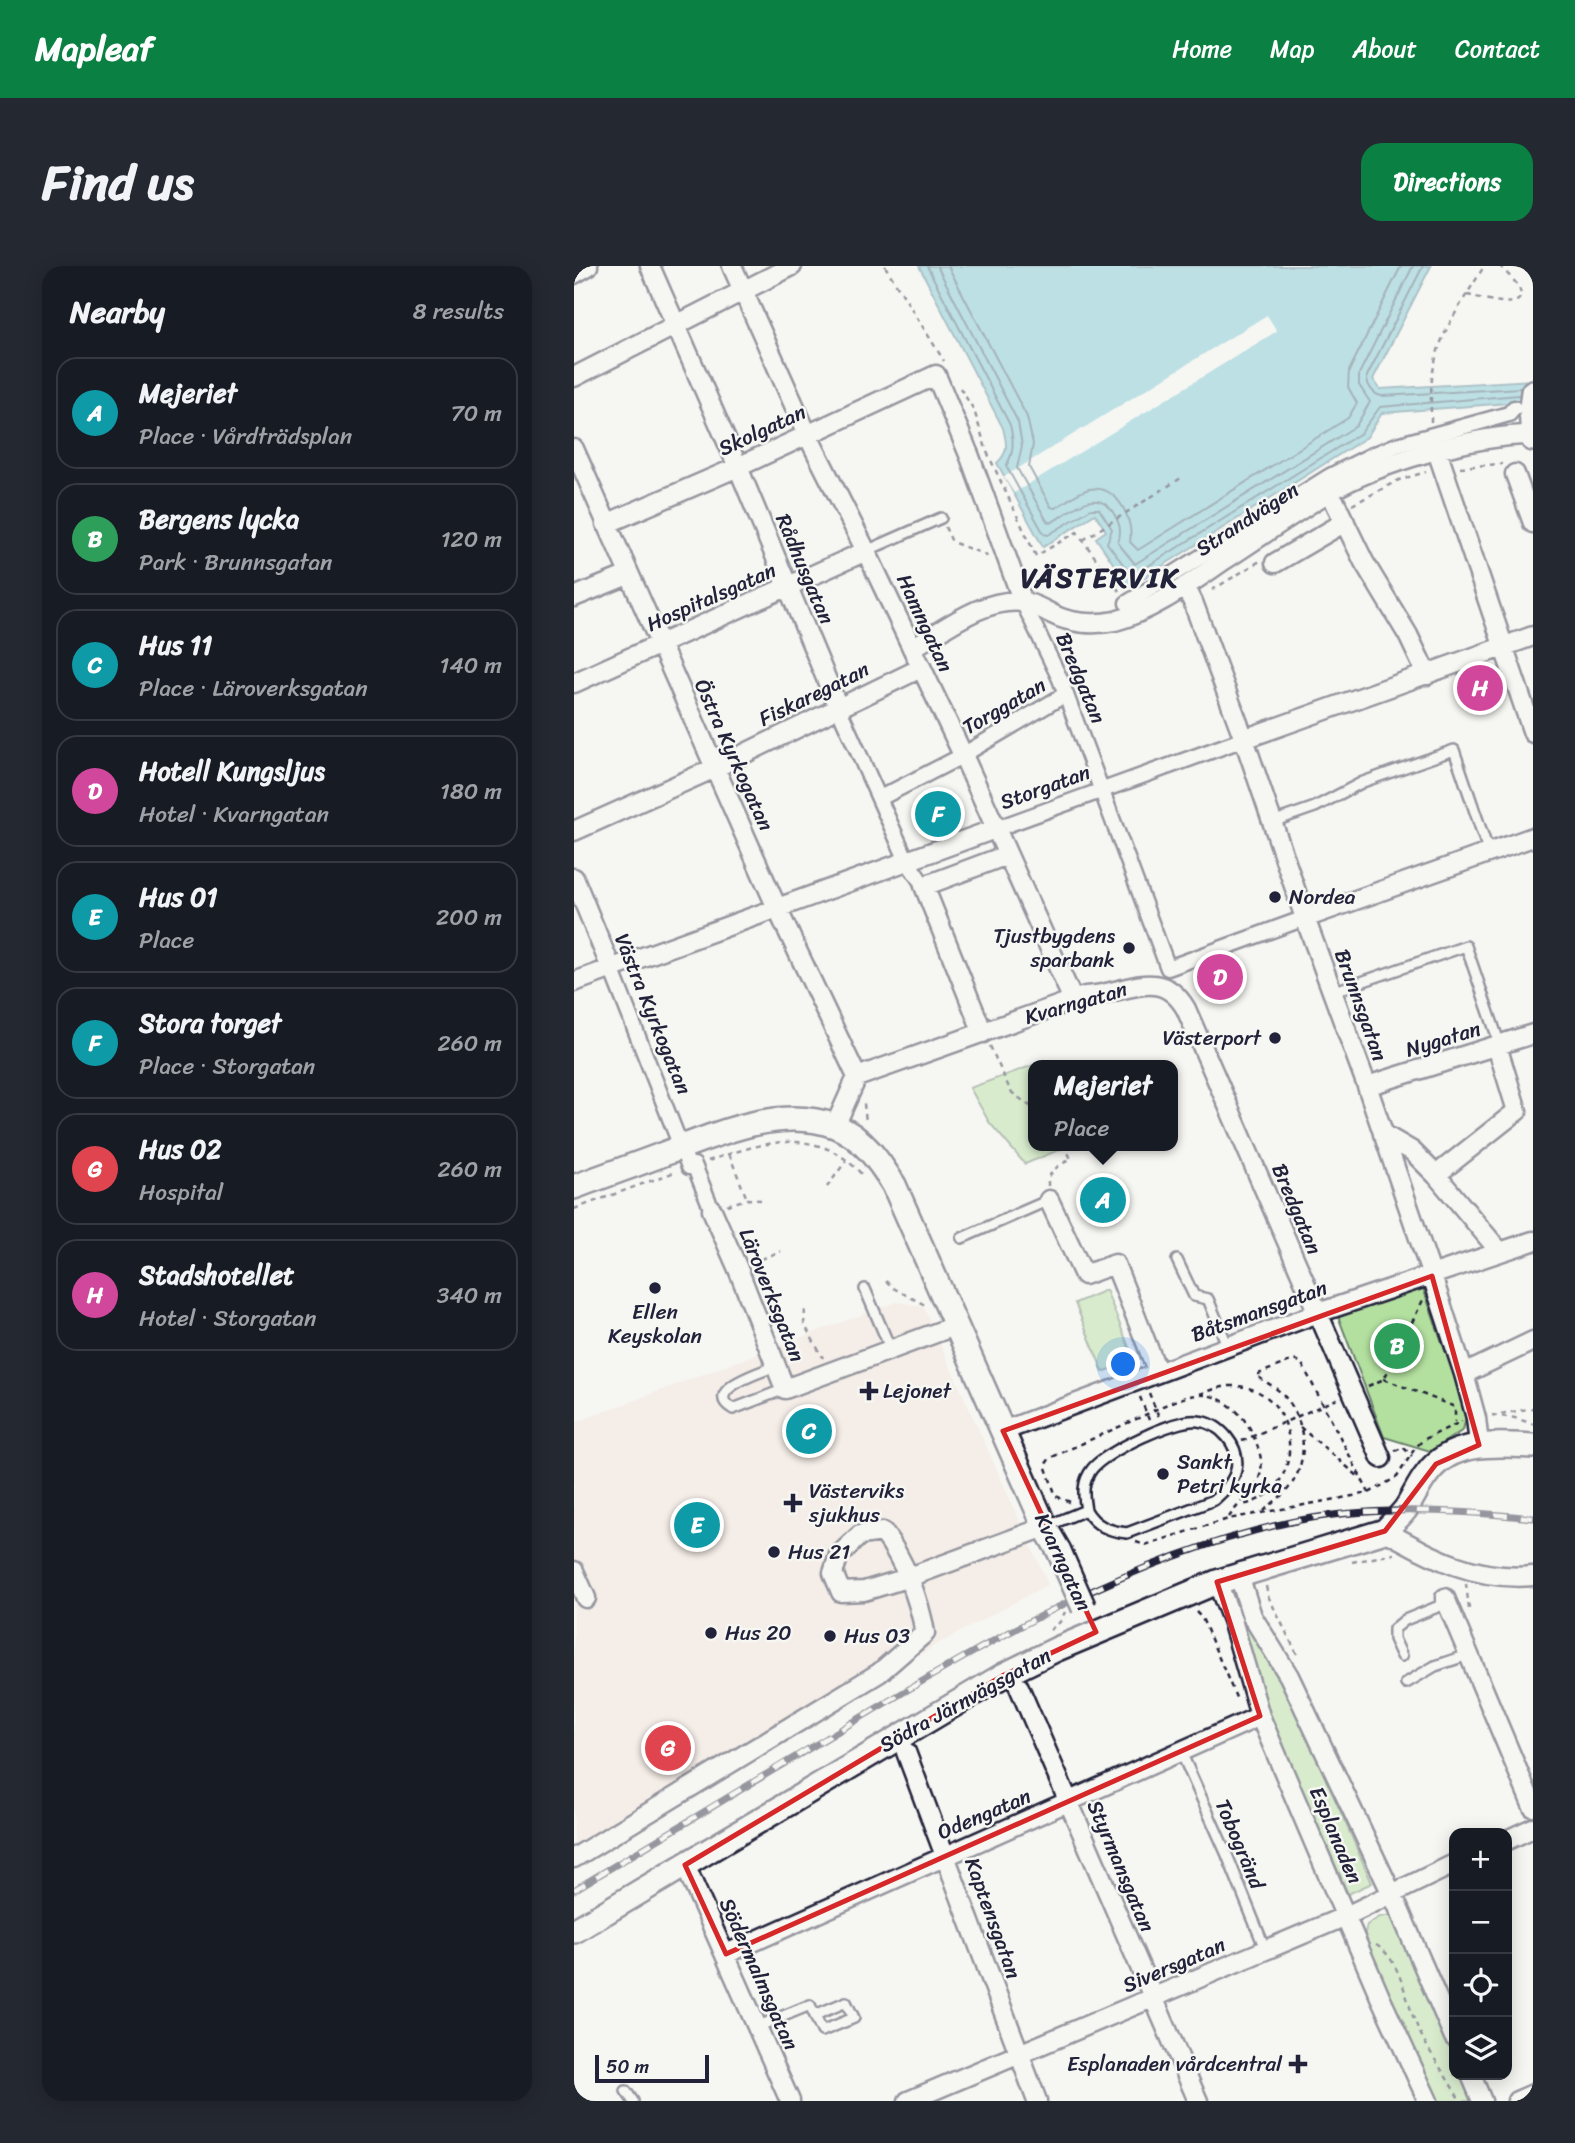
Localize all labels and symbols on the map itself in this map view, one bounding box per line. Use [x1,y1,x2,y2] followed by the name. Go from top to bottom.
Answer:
[712,393,812,467] street label: Skolgatan
[1188,471,1306,567] street label: Strandvägen
[765,507,845,631] street label: Rådhusgatan
[640,551,782,643] street label: Hospitalsgatan
[1020,553,1180,602] district label: VÄSTERVIK
[886,567,964,679] street label: Hamngatan
[1045,626,1117,730] street label: Bredgatan
[752,651,876,737] street label: Fiskaregatan
[1457,662,1503,714] pin: H
[955,667,1053,745] street label: Torggatan
[683,673,785,837] street label: Östra Kyrkogatan
[994,753,1096,821] street label: Storgatan
[915,788,961,840] pin: F
[1289,878,1356,916] place label: Nordea
[1267,889,1283,905] marker: Nordea
[993,917,1115,979] place label: Tjustbygdens sparbank
[603,927,703,1101] street label: Västra Kyrkogatan
[1121,940,1137,956] marker: Tjustbygdens sparbank
[1323,944,1399,1066] street label: Brunnsgatan
[1197,951,1243,1003] pin: D
[1020,970,1132,1036] street label: Kvarngatan
[1401,1010,1485,1068] street label: Nygatan
[1162,1019,1263,1057] place label: Västerport
[1267,1030,1283,1046] marker: Västerport
[1261,1157,1333,1261] street label: Bredgatan
[1080,1174,1126,1226] pin: A
[728,1222,816,1368] street label: Läroverksgatan
[1186,1269,1332,1353] street label: Båtsmansgatan
[647,1280,663,1296] marker: Ellen Keyskolan
[608,1293,702,1355] place label: Ellen Keyskolan
[1374,1320,1420,1372] pin: B
[1106,1347,1140,1381] your location
[883,1372,952,1410] place label: Lejonet
[861,1383,877,1399] marker: Lejonet
[786,1405,832,1457] pin: C
[1177,1443,1282,1505] place label: Sankt Petri kyrka
[1155,1466,1171,1482] marker: Sankt Petri kyrka
[808,1472,904,1534] place label: Västerviks sjukhus
[783,1493,803,1513] marker: Västerviks sjukhus
[674,1499,720,1551] pin: E
[1024,1506,1102,1618] street label: Kvarngatan
[788,1533,850,1571] place label: Hus 21
[766,1544,782,1560] marker: Hus 21
[725,1614,792,1652] place label: Hus 20
[844,1617,911,1655] place label: Hus 03
[703,1625,719,1641] marker: Hus 20
[822,1628,838,1644] marker: Hus 03
[872,1637,1058,1763] street label: Södra Järnvägsgatan
[645,1722,691,1774] pin: G
[931,1777,1037,1851] street label: Odengatan
[1298,1780,1374,1890] street label: Esplanaden
[1204,1793,1277,1897] street label: Tobogränd
[1076,1794,1166,1938] street label: Styrmansgatan
[953,1852,1033,1984] street label: Kaptensgatan
[708,1891,810,2057] street label: Södermalmsgatan
[1116,1926,1232,2004] street label: Siversgatan
[1067,2045,1283,2083] place label: Esplanaden vårdcentral
[595,2052,709,2084] scale bar
[1288,2054,1308,2074] marker: Esplanaden vårdcentral

